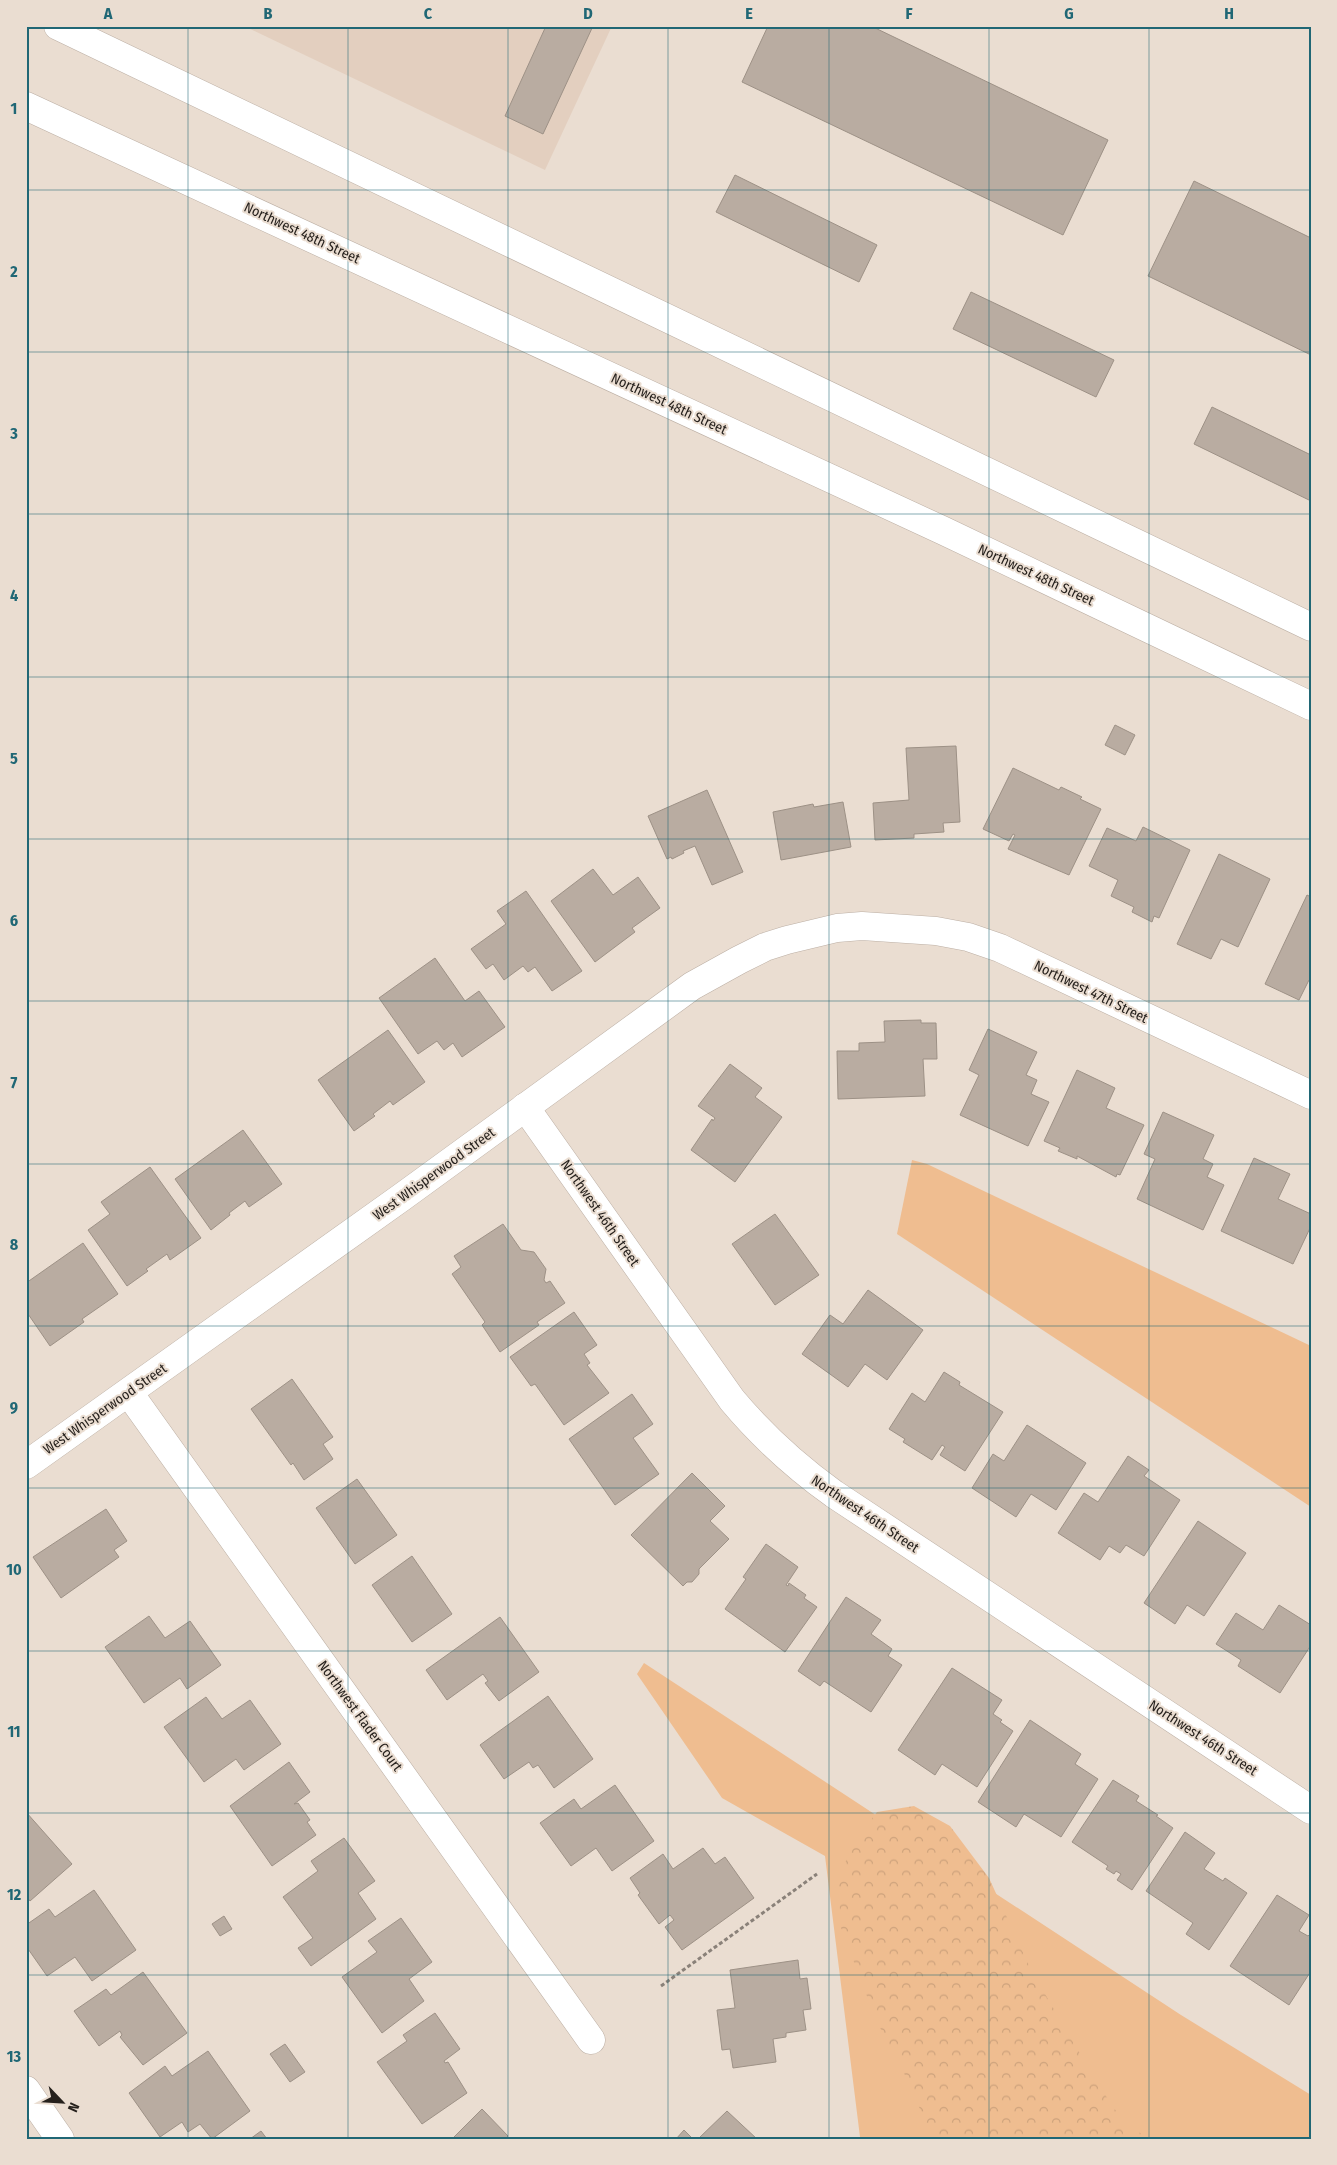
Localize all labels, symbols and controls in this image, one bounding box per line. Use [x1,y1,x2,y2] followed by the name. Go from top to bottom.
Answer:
[103,4,113,23] text: A
[264,4,273,23] text: B
[424,4,433,23] text: C
[583,4,593,23] text: D
[745,4,753,23] text: E
[905,4,913,23] text: F
[1064,4,1074,23] text: G
[1224,4,1234,23] text: H
[11,99,17,118] text: 1
[241,199,363,268] street label: Northwest 48th Street
[9,262,18,281] text: 2
[608,370,730,439] street label: Northwest 48th Street
[9,424,18,443] text: 3
[975,541,1097,610] street label: Northwest 48th Street
[10,586,18,605] text: 4
[10,749,18,768] text: 5
[10,911,18,930] text: 6
[1031,957,1151,1027] street label: Northwest 47th Street
[11,1073,18,1092] text: 7
[370,1124,499,1224] street label: West Whisperwood Street
[557,1157,643,1270] street label: Northwest 46th Street
[10,1235,19,1254] text: 8
[40,1360,170,1458] street label: West Whisperwood Street
[10,1398,18,1417] text: 9
[808,1472,922,1557] street label: Northwest 46th Street
[6,1560,22,1579] text: 10
[314,1657,406,1775] street label: Northwest Flader Court
[1146,1697,1261,1780] street label: Northwest 46th Street
[7,1722,21,1741] text: 11
[7,1885,22,1904] text: 12
[7,2047,22,2066] text: 13
[38,2078,88,2128] north arrow
[64,2100,83,2115] text: N

